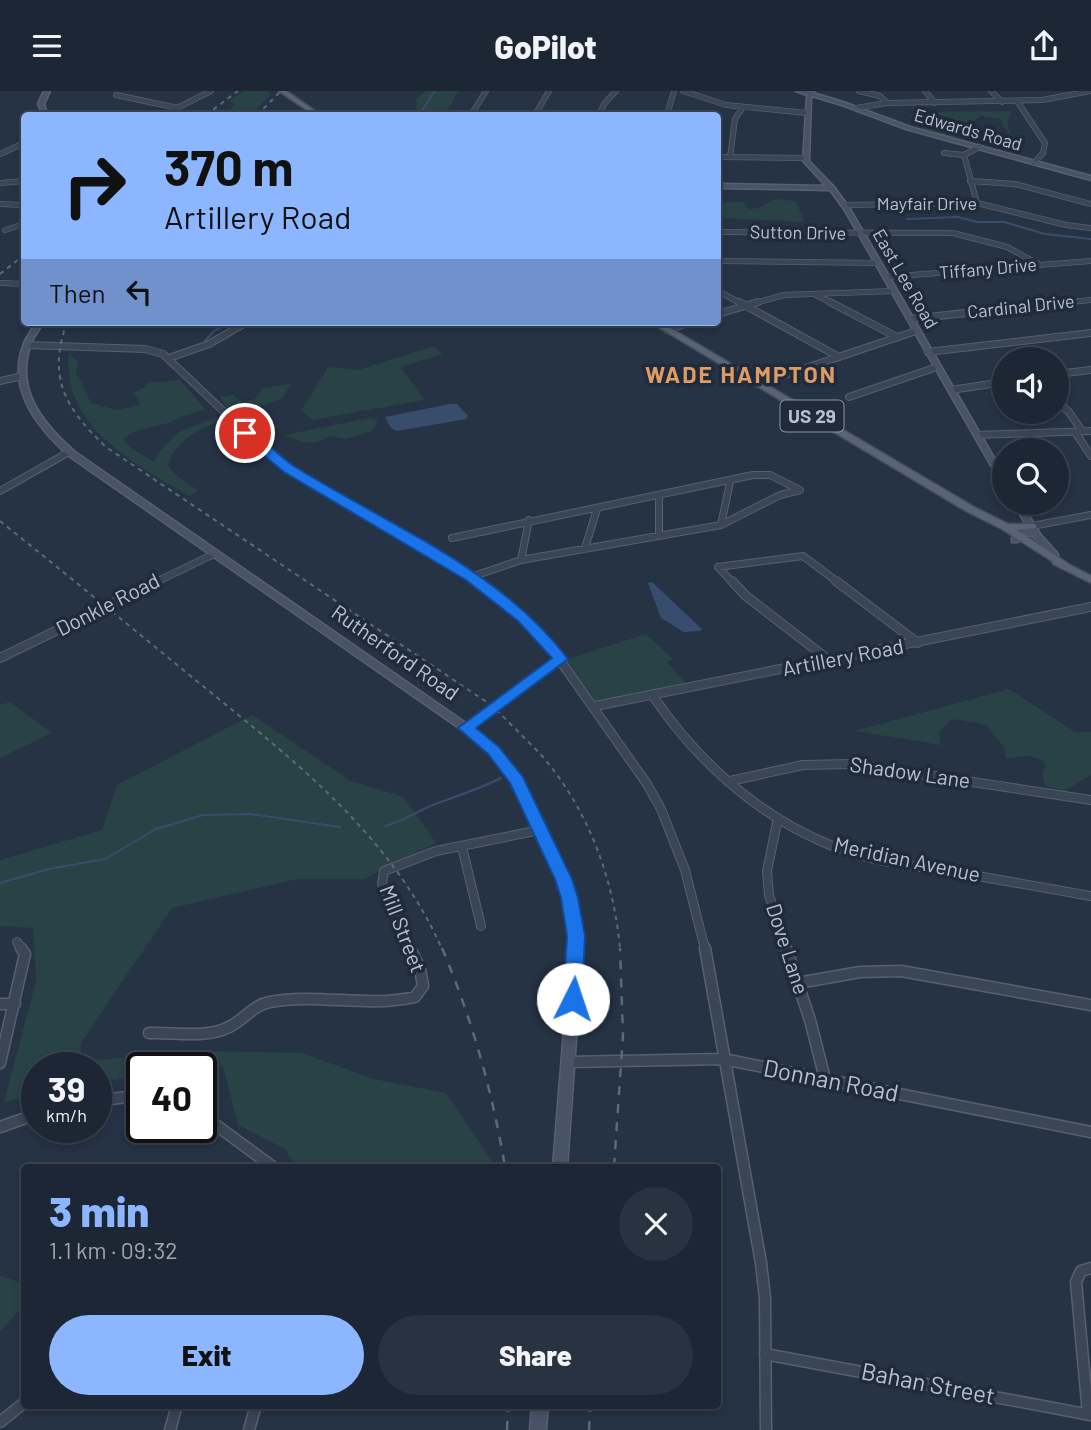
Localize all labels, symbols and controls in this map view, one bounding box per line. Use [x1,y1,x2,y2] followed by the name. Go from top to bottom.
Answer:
[28,27,66,65] icon: menu
[494,27,597,65] text: GoPilot
[1025,27,1063,65] icon: share
[912,103,1025,155] street label: Edwards Road
[164,137,293,196] text: 370 m
[49,140,140,231] icon: right
[877,192,977,214] street label: Mayfair Drive
[164,197,352,235] text: Artillery Road
[750,220,846,244] street label: Sutton Drive
[868,225,943,332] street label: East Lee Road
[938,253,1038,283] street label: Tiffany Drive
[120,273,158,311] icon: left
[49,277,106,308] text: Then
[966,289,1076,323] street label: Cardinal Drive
[992,347,1069,515] map controls
[992,347,1069,424] button: sound
[645,360,837,388] district label: WADE HAMPTON
[780,401,844,431] road number: US 29
[215,403,275,463] pin
[226,414,264,452] icon: arrive
[992,438,1069,515] button: search
[51,567,163,640] street label: Donkle Road
[327,599,464,705] street label: Rutherford Road
[780,633,906,681] street label: Artillery Road
[848,751,972,792] street label: Shadow Lane
[832,831,983,886] street label: Meridian Avenue
[375,881,431,976] street label: Mill Street
[762,900,815,997] street label: Dove Lane
[536,962,610,1036] position arrow
[126,1052,217,1143] speed limit sign: 40
[761,1052,901,1107] street label: Donnan Road
[48,1067,85,1109] text: 39
[46,1104,87,1126] text: km/h
[49,1185,149,1235] text: 3 min
[619,1187,693,1261] button: close
[49,1236,178,1264] text: 1.1 km · 09:32
[49,1315,364,1395] button: Exit
[378,1315,693,1395] button: Share
[859,1355,998,1410] street label: Bahan Street

